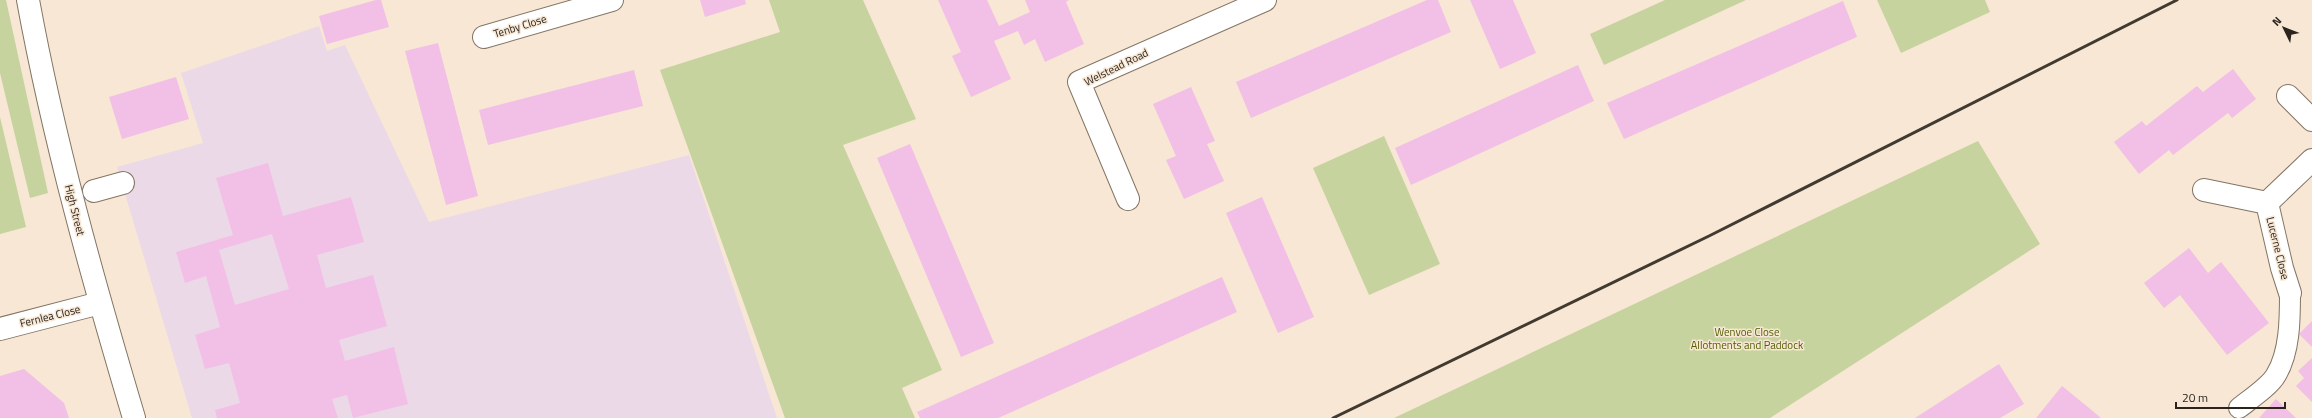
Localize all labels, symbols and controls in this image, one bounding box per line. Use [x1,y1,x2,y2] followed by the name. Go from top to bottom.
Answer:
[2264,8,2304,48] north arrow
[492,10,549,42] street label: Tenby Close
[2268,13,2285,29] text: N
[1081,44,1151,89] street label: Welstead Road
[61,183,89,237] street label: High Street
[2262,215,2294,281] street label: Lucerne Close
[18,301,82,331] street label: Fernlea Close
[1691,324,1804,353] park label: Wenvoe Close Allotments and Paddock
[2176,384,2285,410] scale bar
[2182,388,2208,407] text: 20 m

